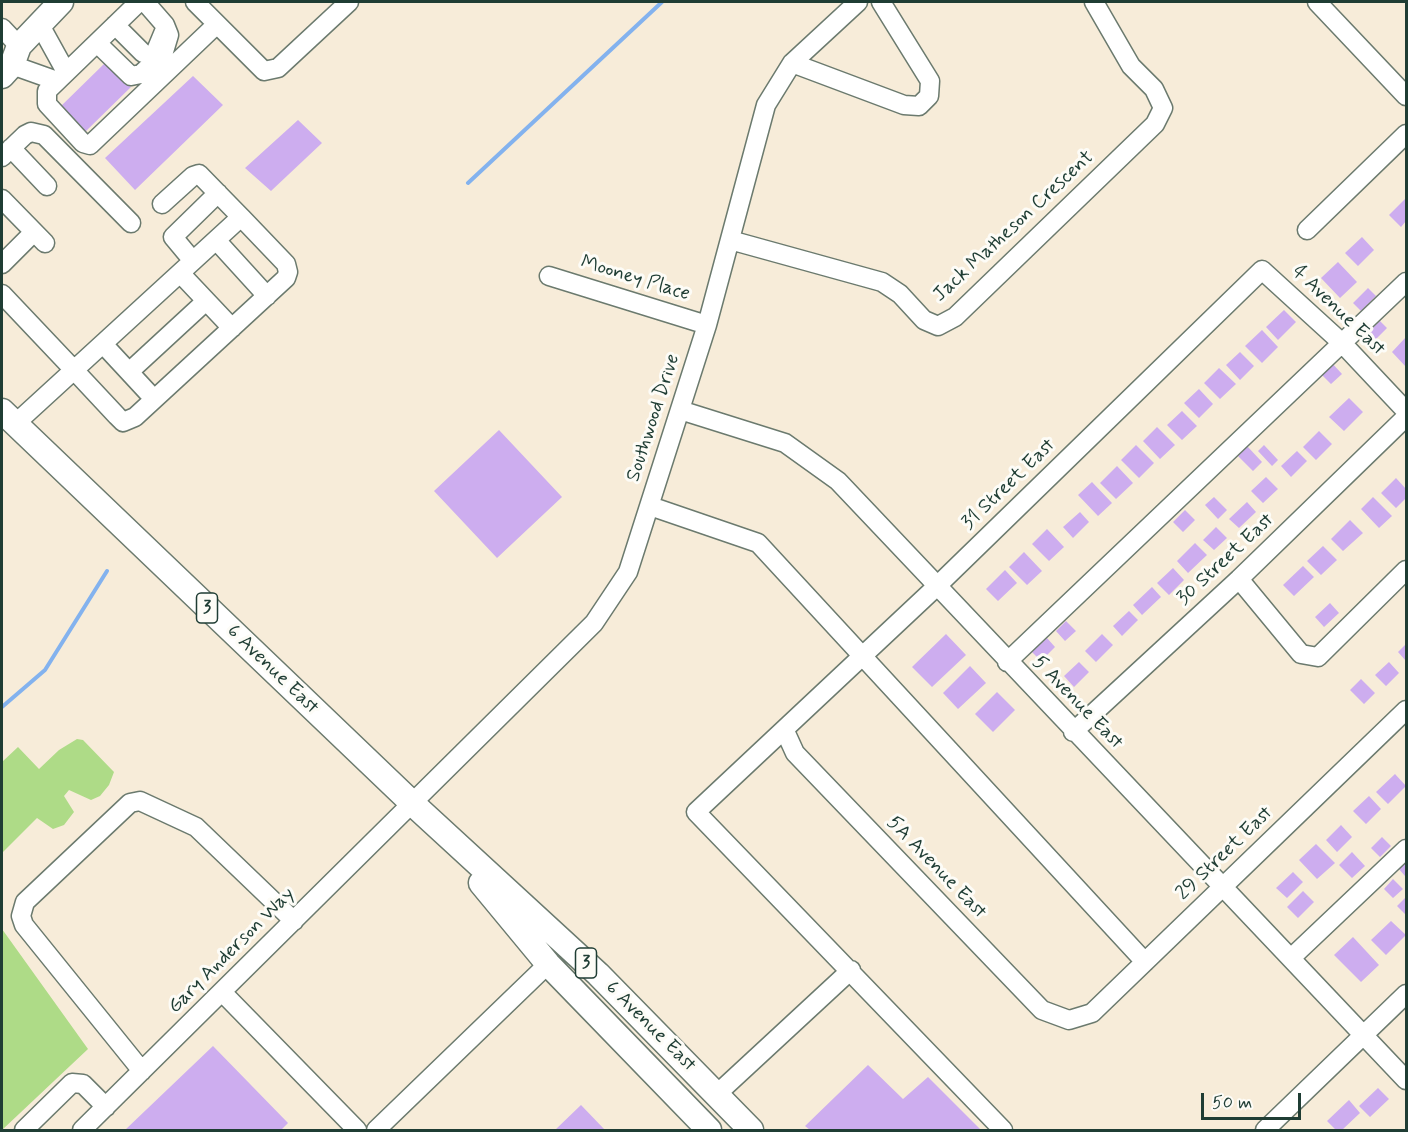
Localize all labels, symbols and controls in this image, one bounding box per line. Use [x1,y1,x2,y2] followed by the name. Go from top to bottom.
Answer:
[929,146,1099,308] street label: Jack Matheson Crescent
[577,251,693,307] street label: Mooney Place
[1286,261,1390,361] street label: 4 Avenue East
[622,351,686,485] street label: Southwood Drive
[957,434,1061,536] street label: 31 Street East
[1173,509,1279,611] street label: 30 Street East
[196,593,218,623] road number: 3
[221,620,323,720] street label: 6 Avenue East
[1026,651,1128,755] street label: 5 Avenue East
[1172,802,1278,906] street label: 29 Street East
[881,812,991,924] street label: 5A Avenue East
[164,883,300,1019] street label: Gary Anderson Way
[576,948,596,978] road number: 3
[599,976,701,1078] street label: 6 Avenue East
[1204,1081,1304,1119] scale bar
[1212,1091,1252,1115] text: 50 m

